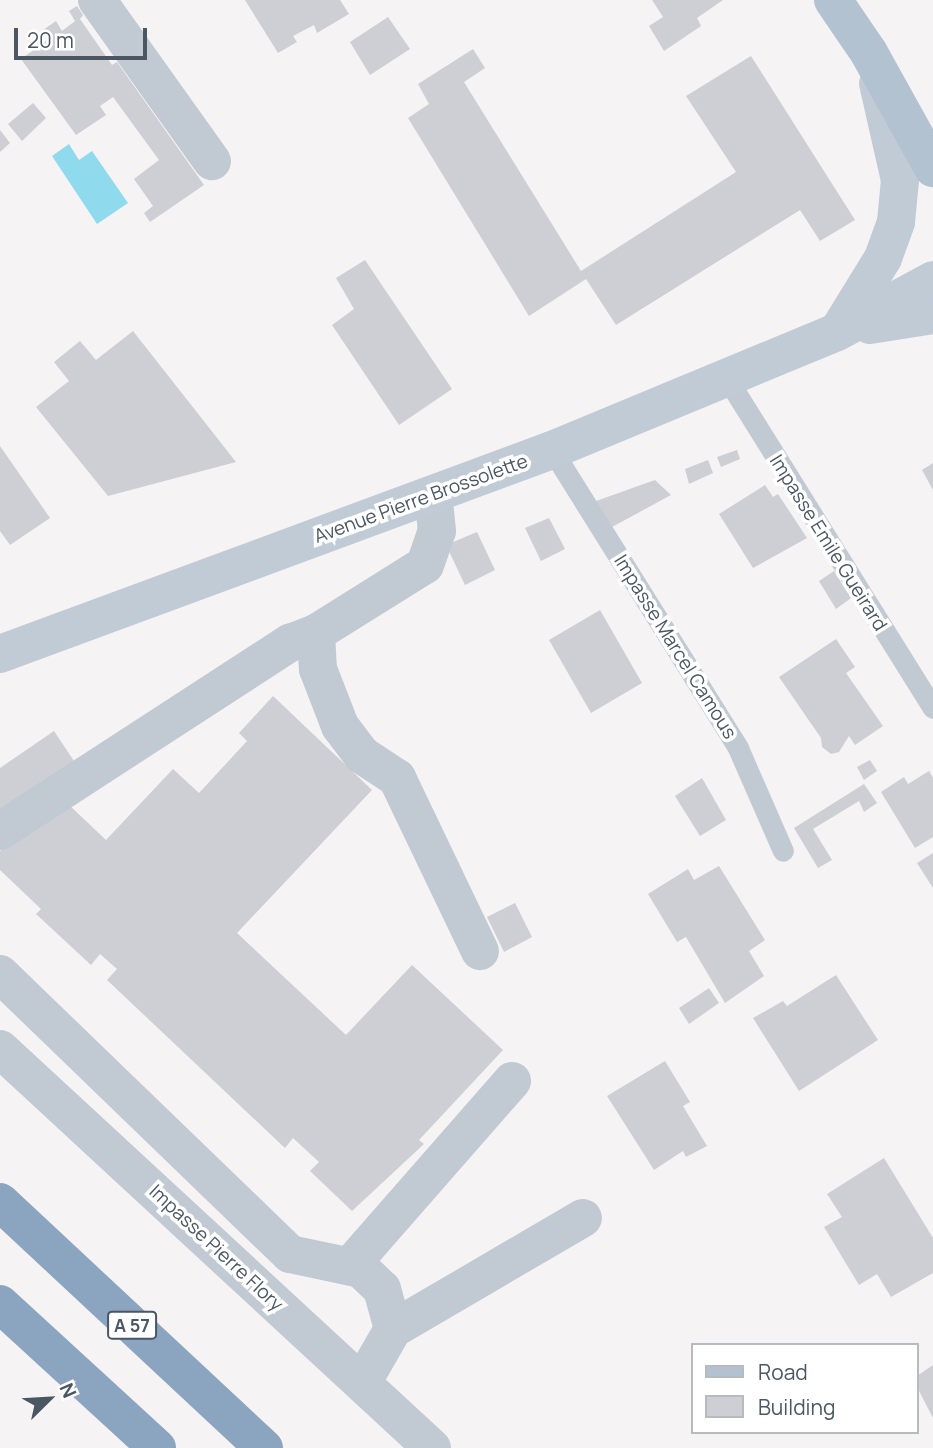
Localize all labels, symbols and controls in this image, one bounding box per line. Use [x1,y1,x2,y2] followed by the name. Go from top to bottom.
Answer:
[18,14,150,58] scale bar
[27,26,74,54] text: 20 m
[311,450,531,548] street label: Avenue Pierre Brossolette
[765,451,891,635] street label: Impasse Emile Gueirard
[609,551,741,743] street label: Impasse Marcel Camous
[144,1180,288,1316] street label: Impasse Pierre Flory
[106,1310,158,1340] road number: A 57
[692,1343,919,1434] legend
[758,1358,808,1386] text: Road
[14,1364,84,1434] north arrow
[54,1379,83,1402] text: N
[758,1393,835,1421] text: Building

